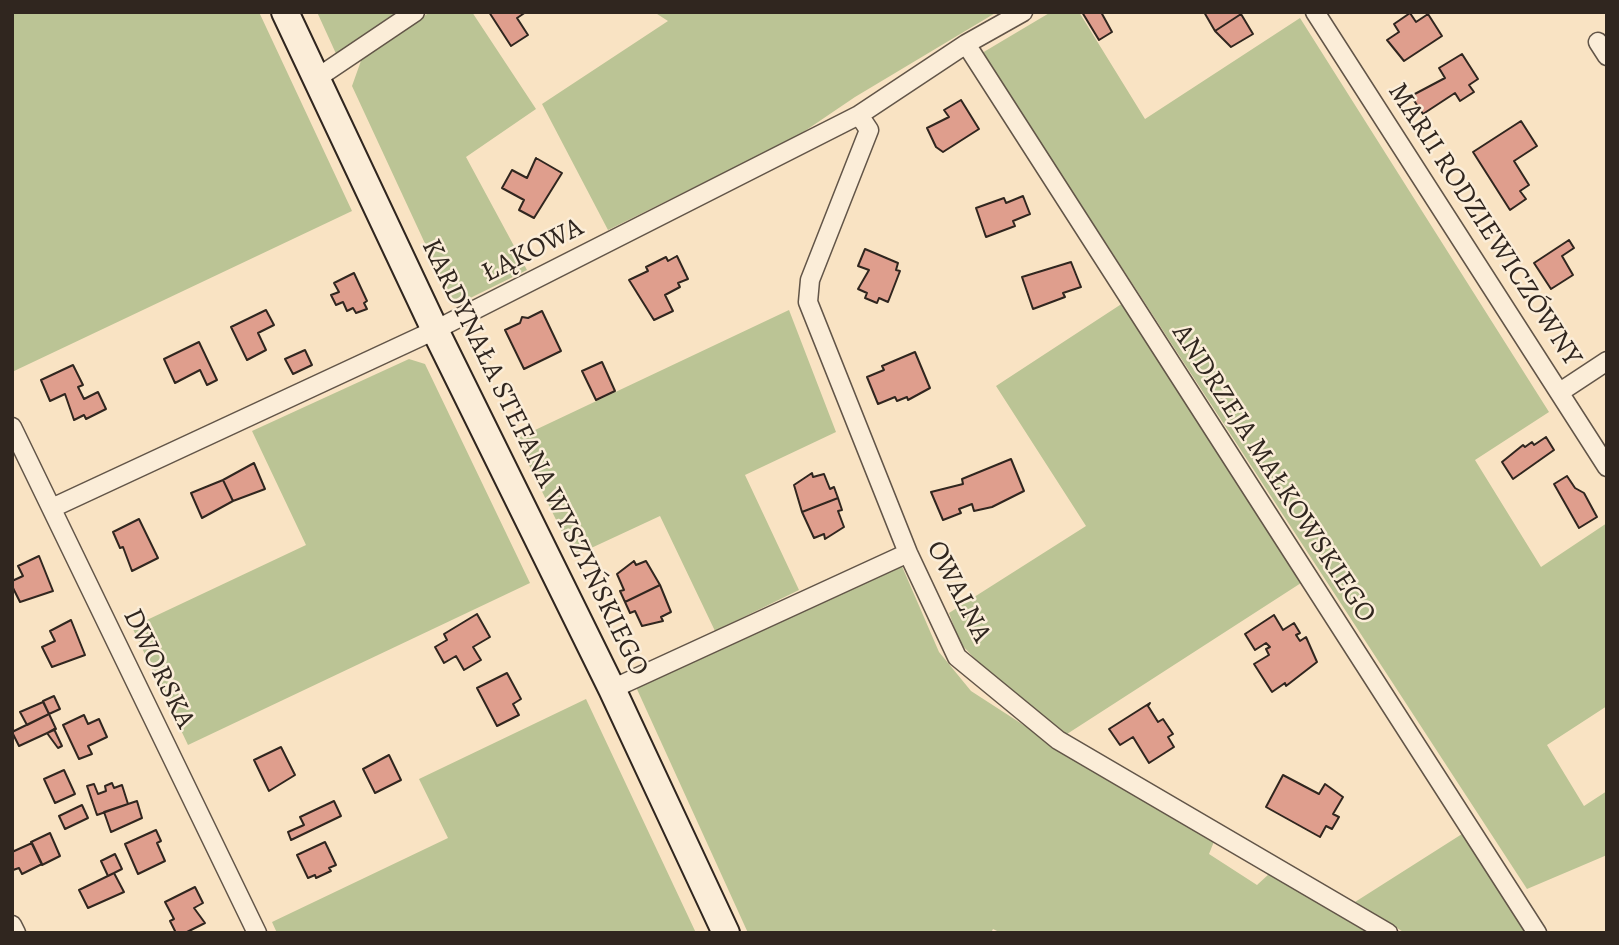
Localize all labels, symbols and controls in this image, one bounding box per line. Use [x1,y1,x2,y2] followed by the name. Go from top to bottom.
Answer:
[1380,77,1588,373] street label: MARII RODZIEWICZÓWNY
[477,211,589,291] street label: ŁĄKOWA
[413,234,655,682] street label: KARDYNAŁA STEFANA WYSZYŃSKIEGO
[1164,318,1382,630] street label: ANDRZEJA MAŁKOWSKIEGO
[918,536,998,648] street label: OWALNA
[115,604,201,734] street label: DWORSKA

